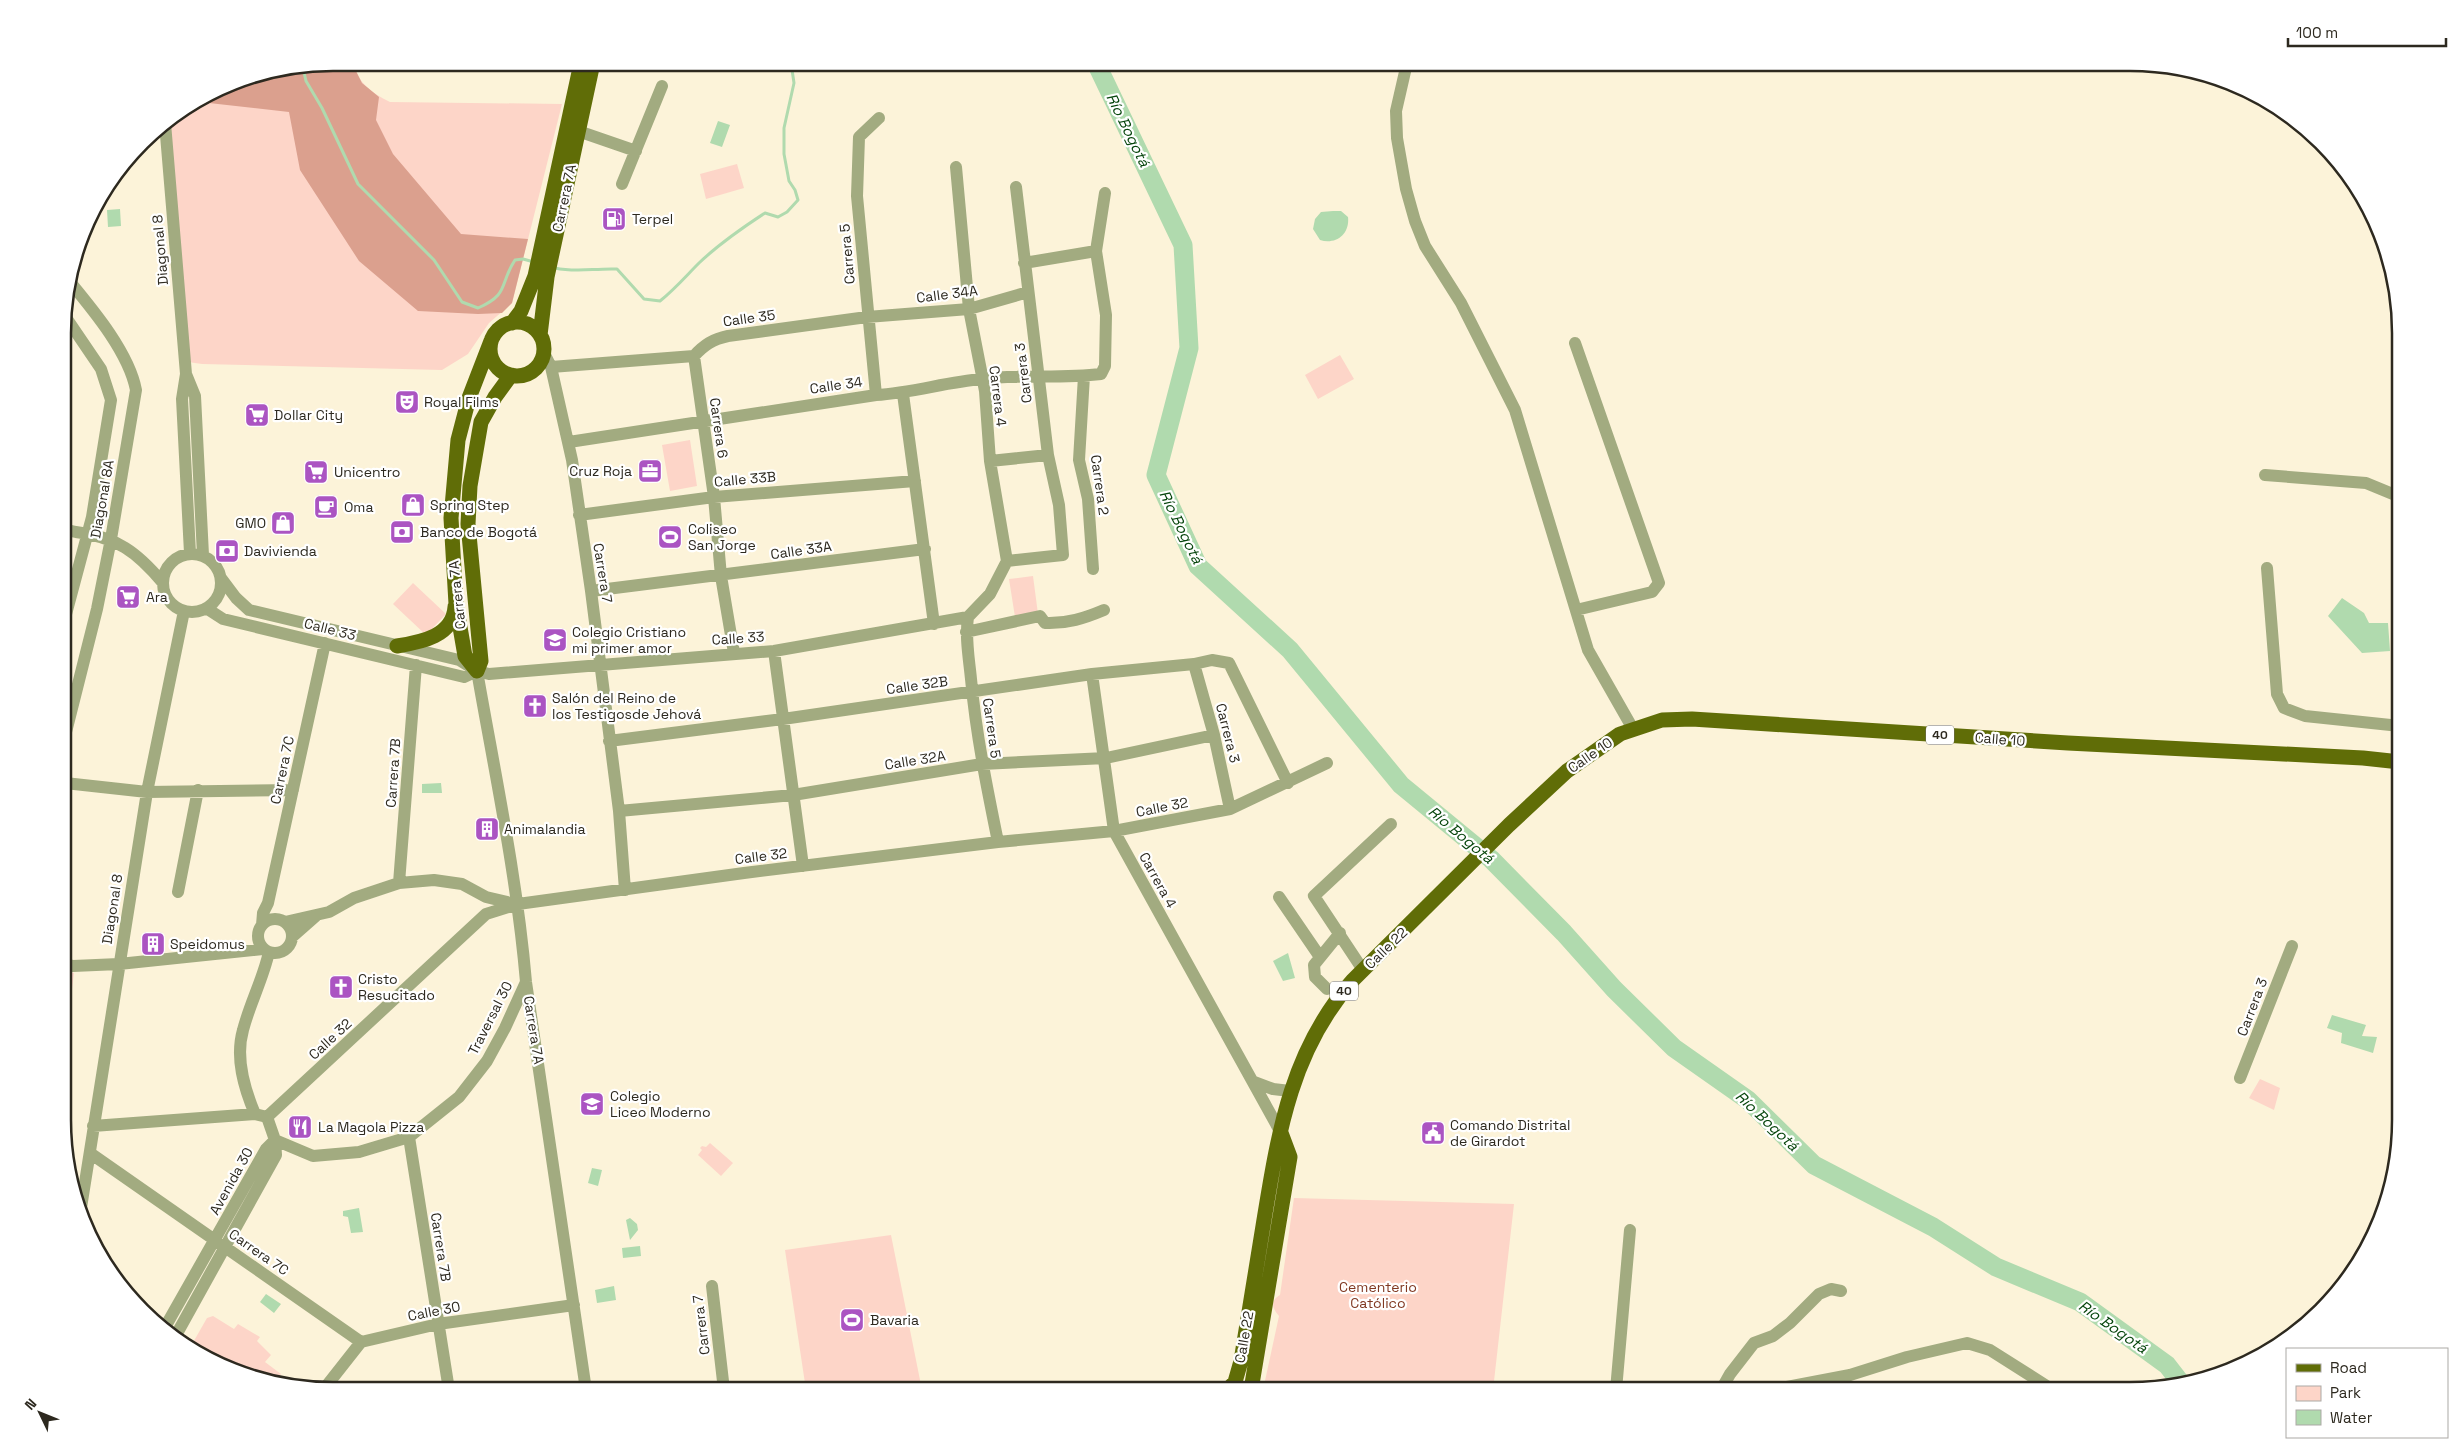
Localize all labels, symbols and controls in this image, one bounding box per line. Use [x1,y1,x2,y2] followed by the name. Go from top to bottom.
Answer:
[2288,15,2446,47] scale bar
[2296,23,2338,42] text: 100 m
[1102,90,1155,170] water label: Río Bogotá
[548,162,580,234] street label: Carrera 7A
[601,206,627,232] fuel station icon: Terpel
[632,210,673,228] place label: Terpel
[148,214,172,286] street label: Diagonal 8
[835,223,859,285] street label: Carrera 5
[915,281,979,307] street label: Calle 34A
[722,305,776,331] street label: Calle 35
[1010,342,1036,404] street label: Carrera 3
[985,365,1011,428] street label: Carrera 4
[809,372,864,398] street label: Calle 34
[394,389,420,415] theatre icon: Royal Films
[424,393,499,411] place label: Royal Films
[706,397,732,459] street label: Carrera 6
[244,402,270,428] supermarket icon: Dollar City
[274,406,343,424] place label: Dollar City
[1087,454,1113,516] street label: Carrera 2
[86,458,118,540] street label: Diagonal 8A
[637,458,663,484] office icon: Cruz Roja
[303,459,329,485] supermarket icon: Unicentro
[569,462,632,480] place label: Cruz Roja
[334,463,401,481] place label: Unicentro
[713,467,777,491] street label: Calle 33B
[1155,487,1208,567] water label: Río Bogotá
[400,492,426,518] shop icon: Spring Step
[313,494,339,520] cafe icon: Oma
[430,496,510,514] place label: Spring Step
[344,498,373,516] place label: Oma
[270,510,296,536] shop icon: GMO
[235,514,266,532] place label: GMO
[389,519,415,545] bank icon: Banco de Bogotá
[688,520,756,554] place label: Coliseo San Jorge
[420,523,537,541] place label: Banco de Bogotá
[657,524,683,550] sports icon: Coliseo San Jorge
[769,537,833,563] street label: Calle 33A
[214,538,240,564] bank icon: Davivienda
[244,542,317,560] place label: Davivienda
[589,542,617,604] street label: Carrera 7
[444,560,470,630] street label: Carrera 7A
[115,584,141,610] supermarket icon: Ara
[146,588,168,606] place label: Ara
[302,614,358,644] street label: Calle 33
[572,623,686,657] place label: Colegio Cristiano mi primer amor
[542,627,568,653] school or university icon: Colegio Cristiano mi primer amor
[711,627,765,649] street label: Calle 33
[885,672,949,698] street label: Calle 32B
[552,689,701,723] place label: Salón del Reino de los Testigosde Jehová
[522,693,548,719] church icon: Salón del Reino de los Testigosde Jehová
[979,697,1005,759] street label: Carrera 5
[1212,701,1244,765] street label: Carrera 3
[1926,726,1954,744] road number: 40
[1974,728,2026,750] street label: Calle 10
[1564,733,1616,777] street label: Calle 10
[266,734,298,806] street label: Carrera 7C
[382,738,404,808] street label: Carrera 7B
[883,746,947,774] street label: Calle 32A
[1134,793,1190,821] street label: Calle 32
[1425,802,1498,868] water label: Río Bogotá
[474,816,500,842] building icon: Animalandia
[504,820,585,838] place label: Animalandia
[734,844,788,868] street label: Calle 32
[1135,849,1181,911] street label: Carrera 4
[98,872,126,945] street label: Diagonal 8
[1361,923,1411,973] street label: Calle 22
[140,931,166,957] building icon: Speidomus
[170,935,245,953] place label: Speidomus
[358,970,435,1004] place label: Cristo Resucitado
[328,974,354,1000] church icon: Cristo Resucitado
[2233,975,2271,1039] street label: Carrera 3
[464,978,516,1058] street label: Traversal 30
[1330,981,1358,1000] road number: 40
[520,994,548,1066] street label: Carrera 7A
[305,1014,355,1064] street label: Calle 32
[610,1087,711,1121] place label: Colegio Liceo Moderno
[1732,1087,1803,1155] water label: Río Bogotá
[579,1091,605,1117] school or university icon: Colegio Liceo Moderno
[287,1114,313,1140] restaurant icon: La Magola Pizza
[1450,1116,1571,1150] place label: Comando Distrital de Girardot
[318,1118,424,1136] place label: La Magola Pizza
[1420,1120,1446,1146] public building icon: Comando Distrital de Girardot
[205,1144,257,1218] street label: Avenida 30
[427,1211,455,1283] street label: Carrera 7B
[225,1225,293,1279] street label: Carrera 7C
[1339,1278,1417,1312] park label: Cementerio Católico
[688,1294,714,1356] street label: Carrera 7
[2075,1296,2152,1357] water label: Río Bogotá
[406,1297,462,1325] street label: Calle 30
[839,1307,865,1333] sports icon: Bavaria
[1231,1310,1257,1364] street label: Calle 22
[870,1311,919,1329] place label: Bavaria
[2286,1348,2448,1438] legend
[2330,1358,2367,1377] text: Road
[2330,1383,2361,1402] text: Park
[15,1388,65,1438] north arrow
[21,1395,40,1414] text: N
[2330,1408,2373,1427] text: Water

